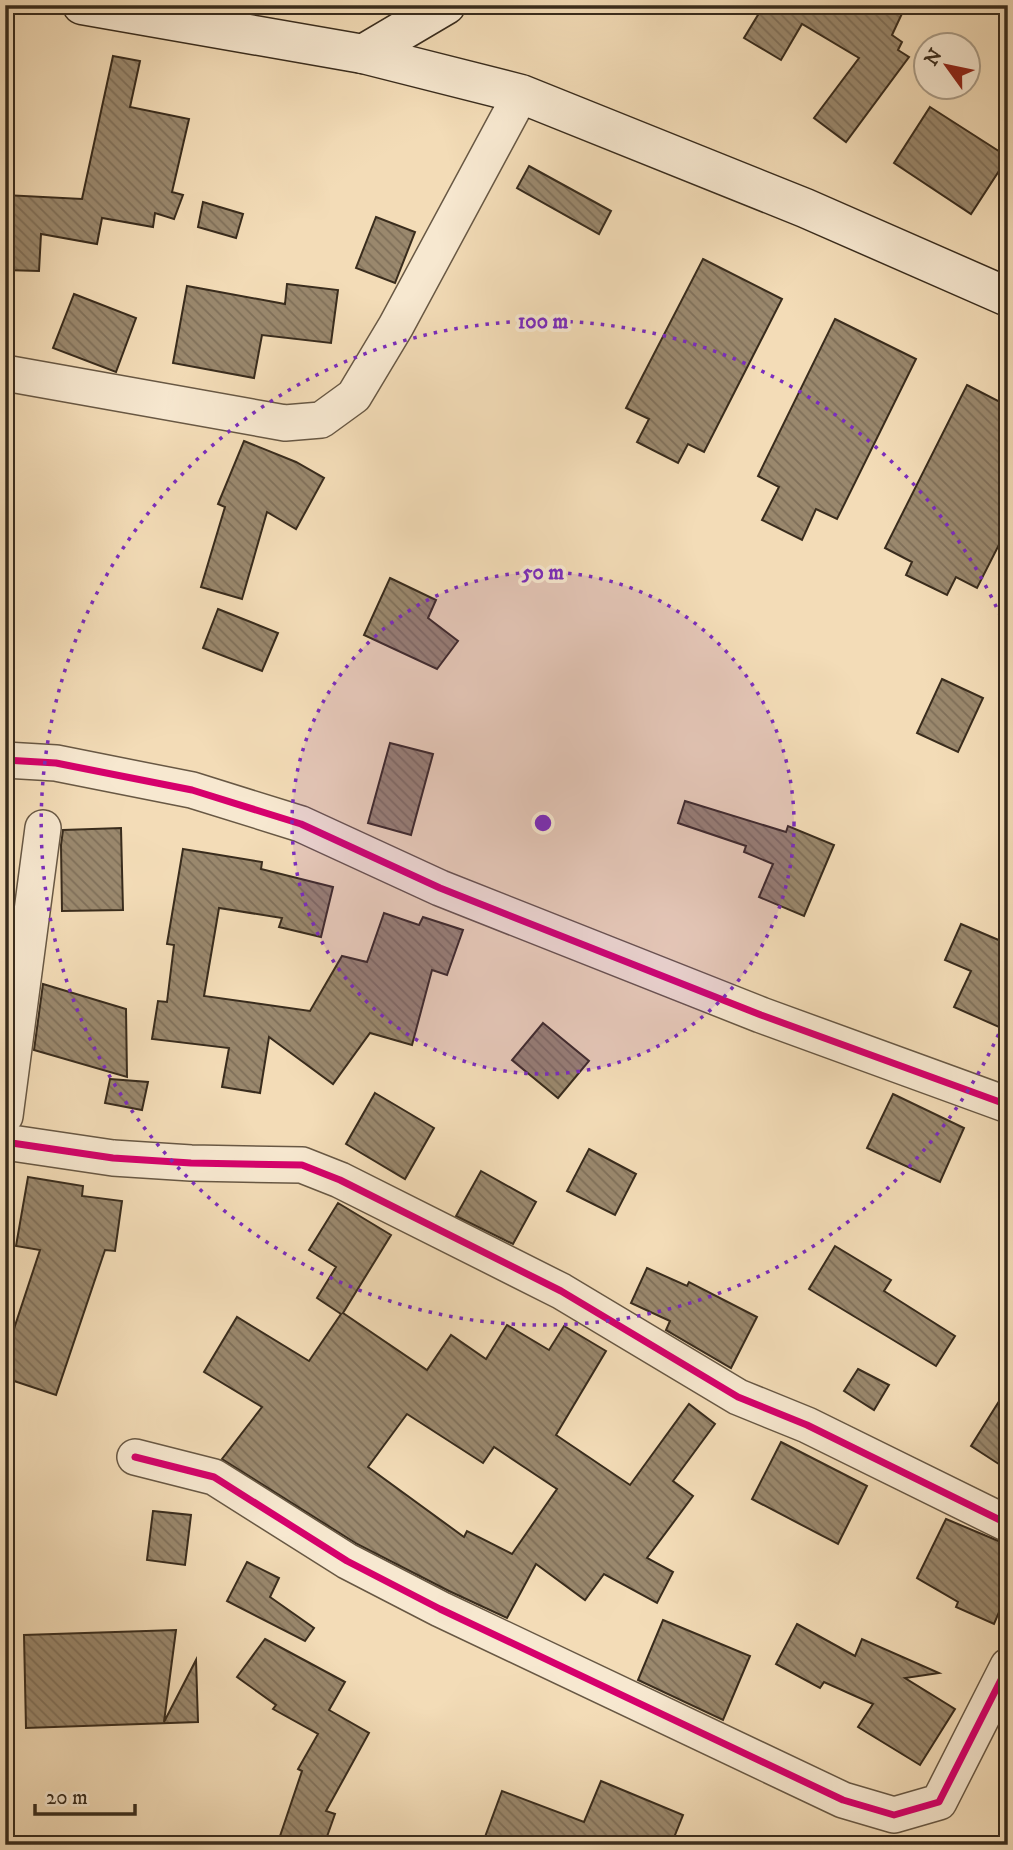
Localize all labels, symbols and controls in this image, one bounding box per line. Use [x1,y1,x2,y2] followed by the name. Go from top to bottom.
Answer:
[912,32,982,102] north arrow
[920,44,948,70] text: N
[518,309,568,335] text: 100 m
[521,560,564,586] text: 50 m
[531,811,555,835] centre of rings
[35,1773,135,1817] scale bar
[46,1785,88,1811] text: 20 m

